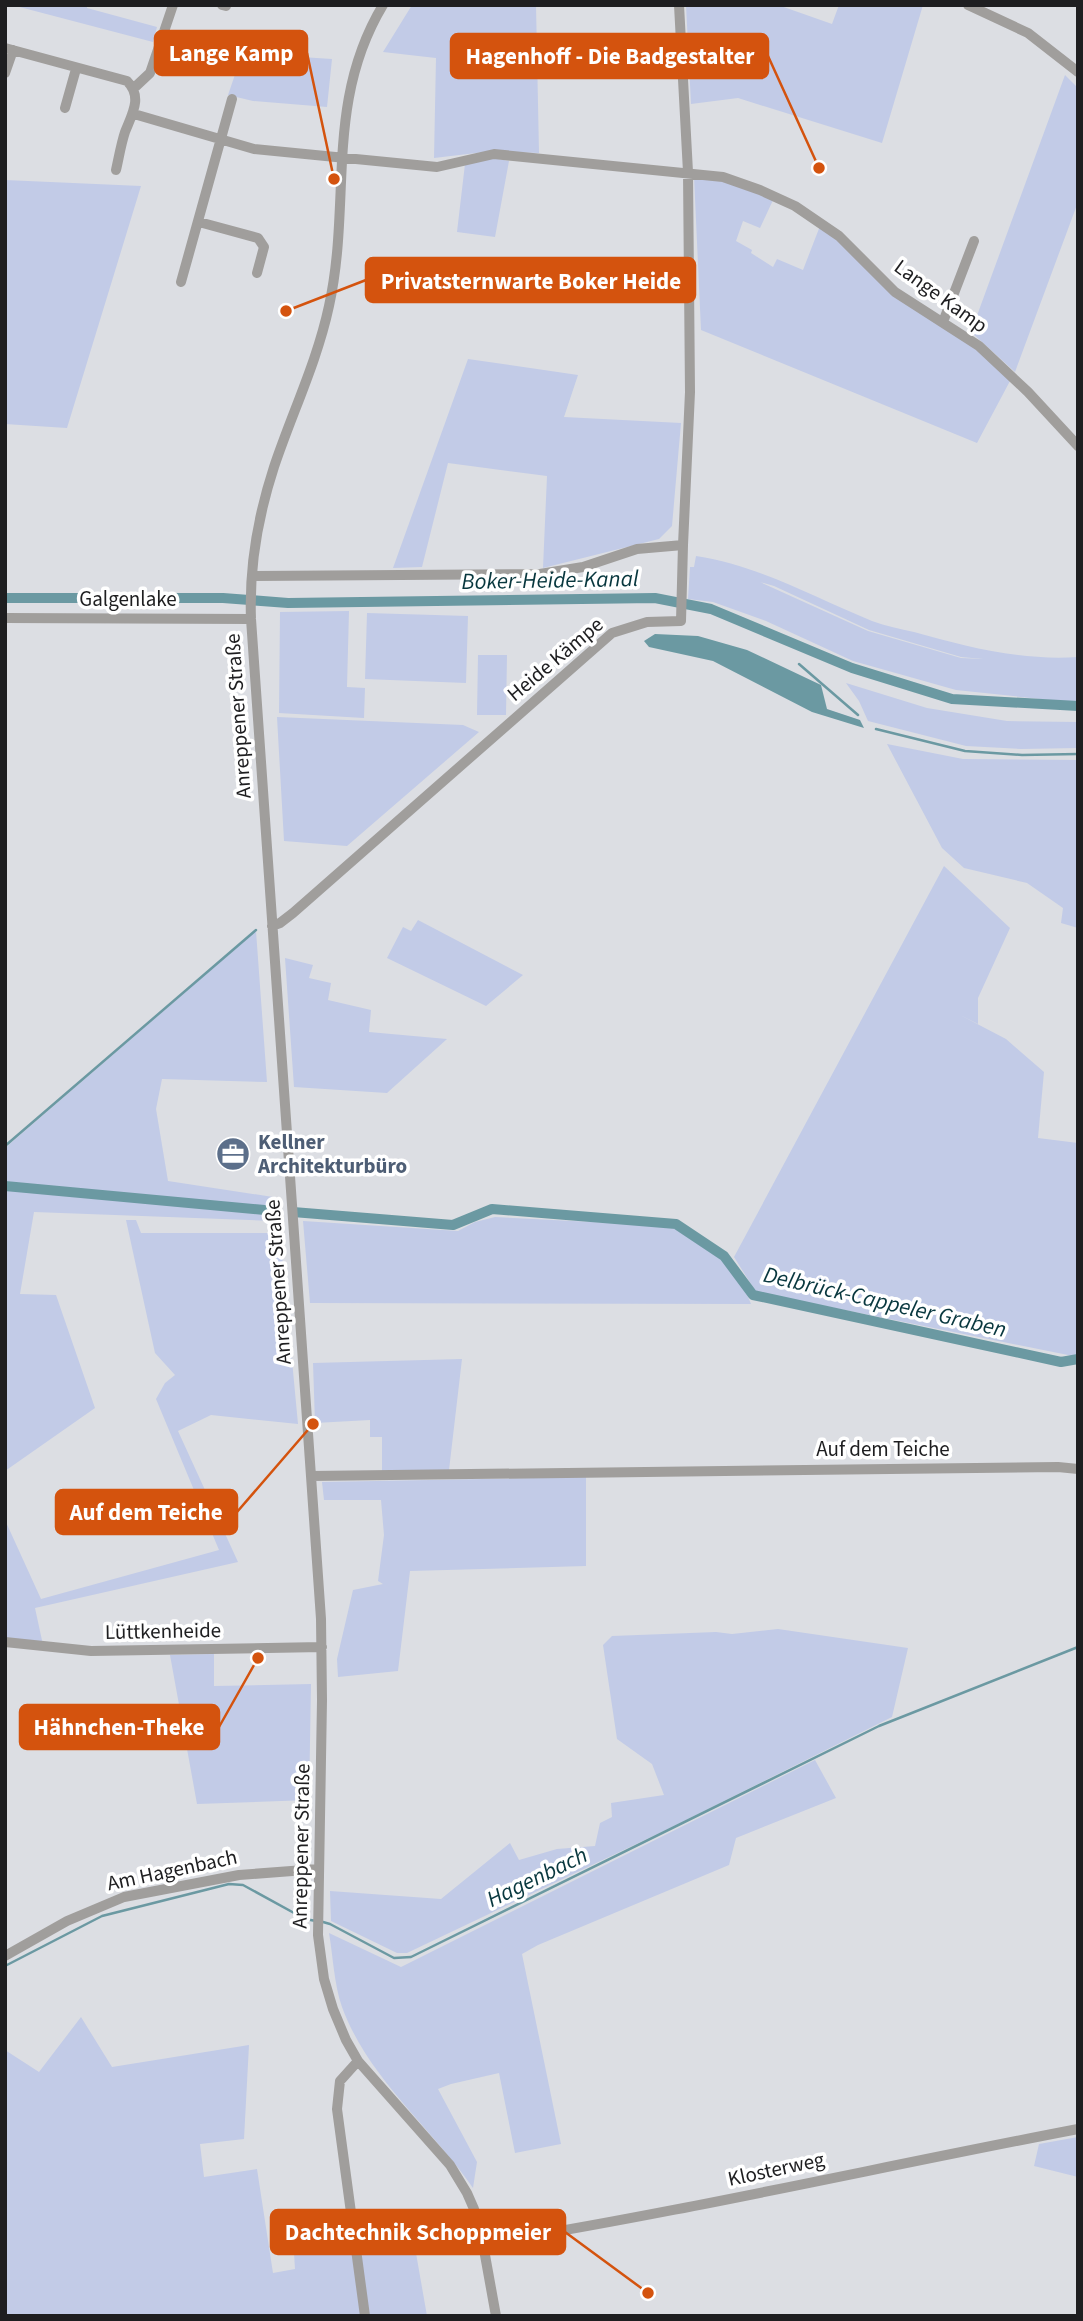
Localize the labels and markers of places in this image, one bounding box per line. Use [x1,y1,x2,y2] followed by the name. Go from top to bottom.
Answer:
[155,31,307,75] callout: Lange Kamp
[451,34,768,78] callout: Hagenhoff - Die Badgestalter
[366,258,695,302] callout: Privatsternwarte Boker Heide
[257,1127,407,1181] place label: Kellner Architekturbüro
[214,1135,252,1173] office icon: Kellner Architekturbüro
[56,1490,237,1534] callout: Auf dem Teiche
[20,1705,219,1749] callout: Hähnchen-Theke
[271,2210,565,2254] callout: Dachtechnik Schoppmeier

